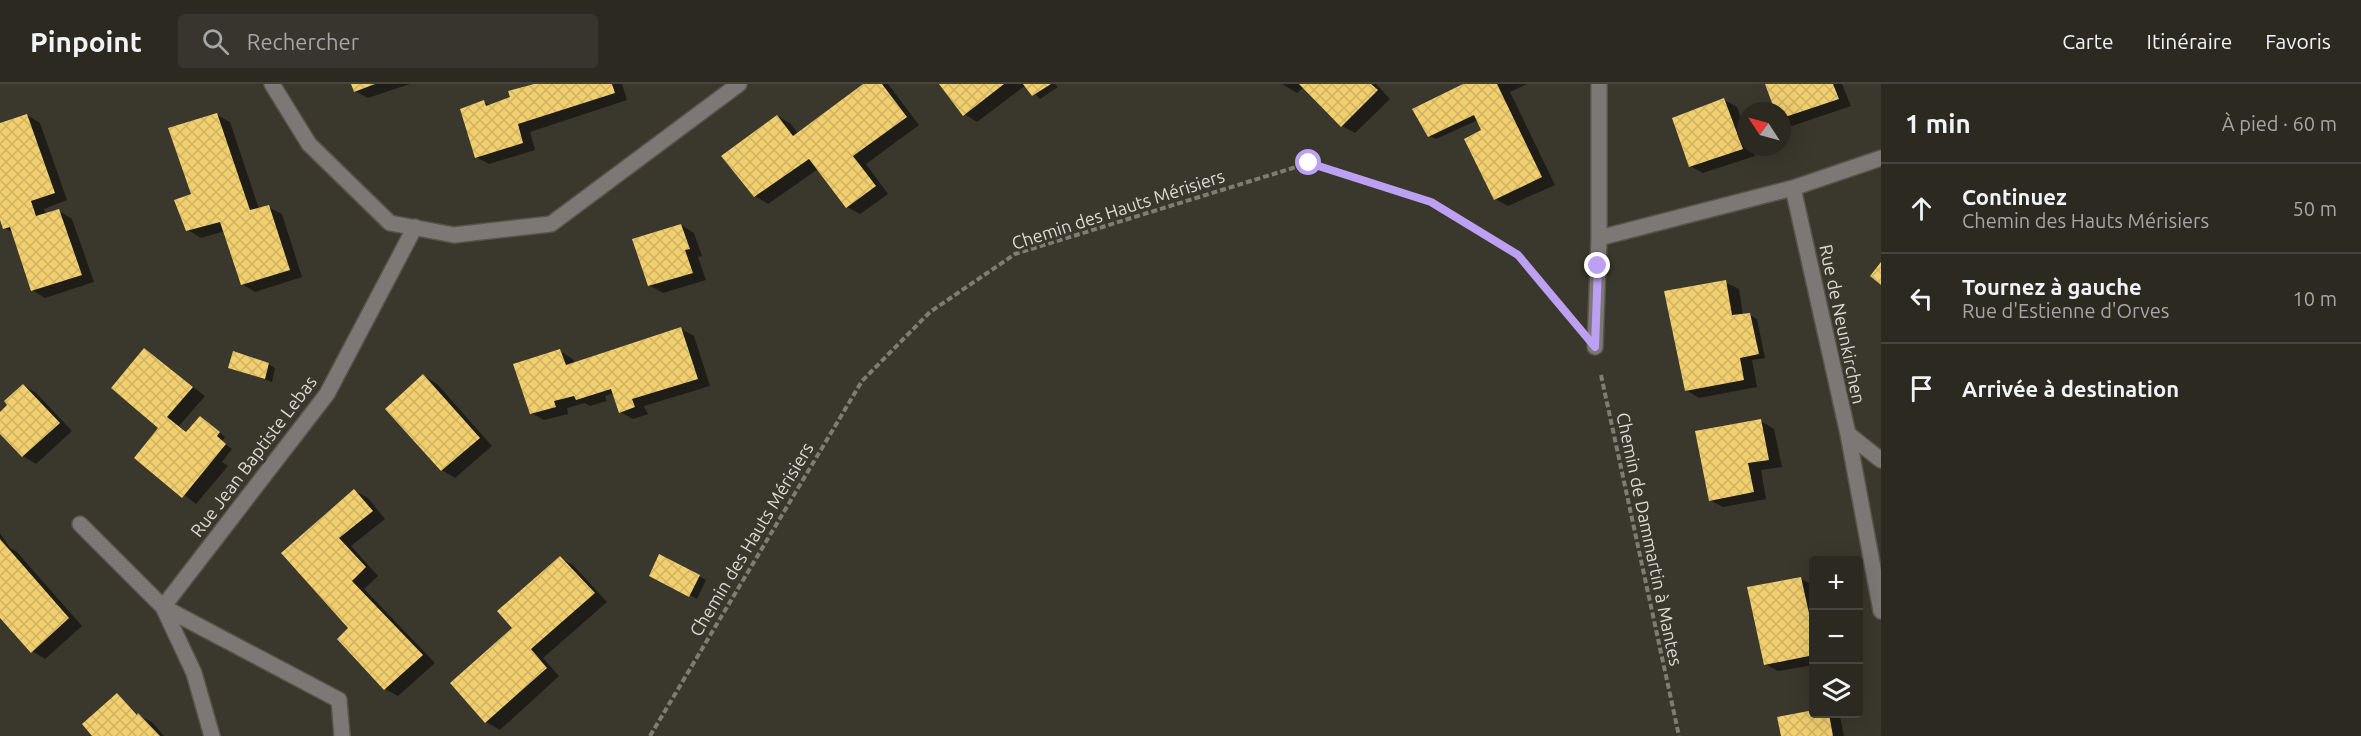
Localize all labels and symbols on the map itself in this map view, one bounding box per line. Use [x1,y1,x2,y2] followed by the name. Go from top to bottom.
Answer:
[1737,102,1791,156] north arrow
[1295,149,1321,175] route start
[1009,165,1227,253] street label: Chemin des Hauts Mérisiers
[1816,242,1870,406] street label: Rue de Neunkirchen
[1584,252,1610,278] route end
[186,371,320,540] street label: Rue Jean Baptiste Lebas
[1613,411,1687,668] street label: Chemin de Dammartin à Mantes
[685,438,817,640] street label: Chemin des Hauts Mérisiers

